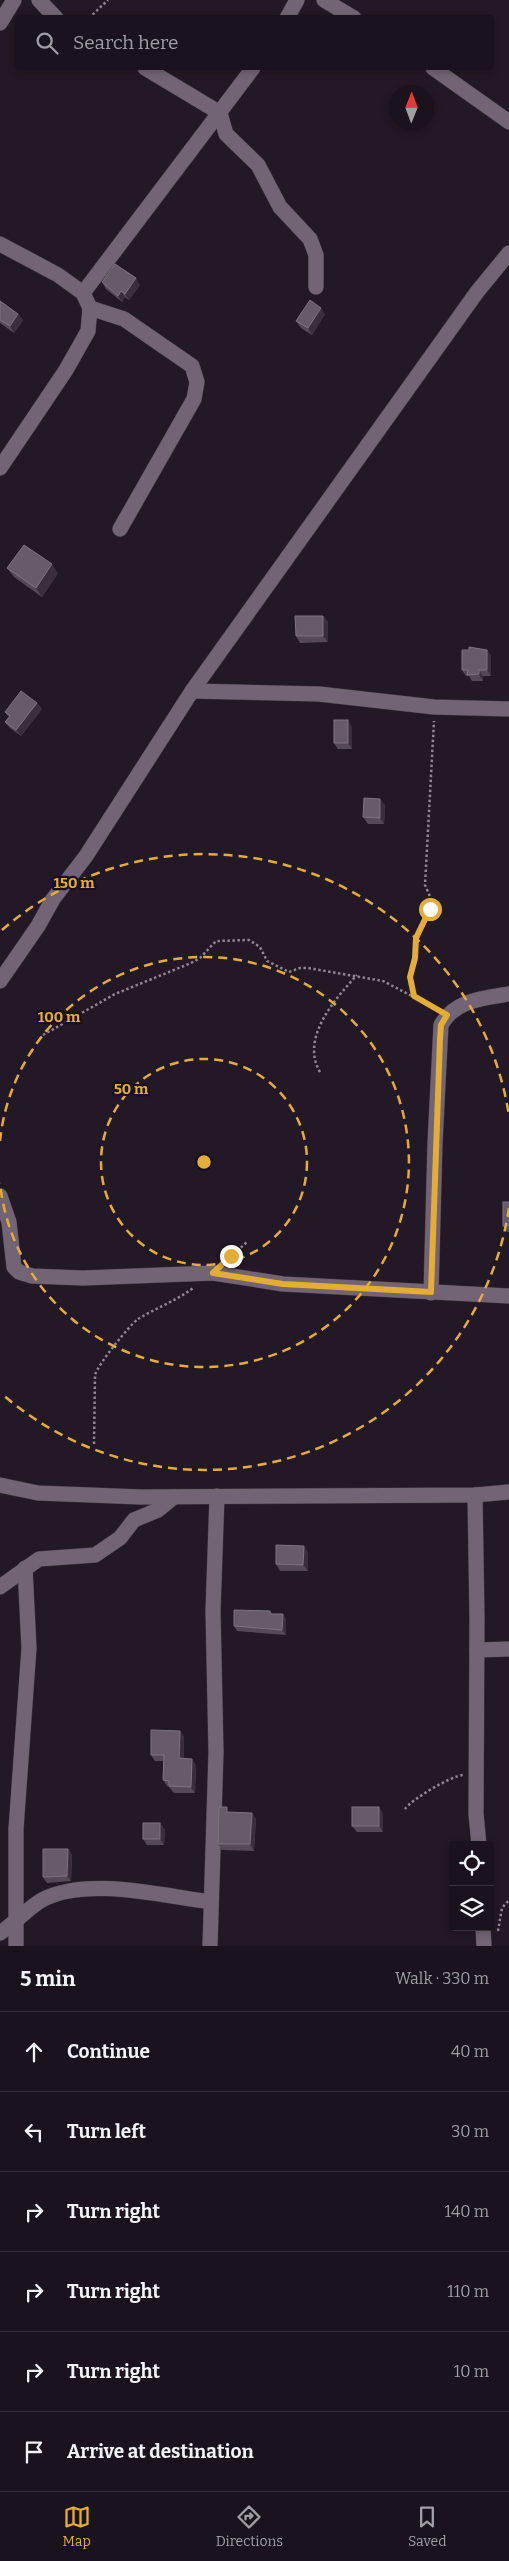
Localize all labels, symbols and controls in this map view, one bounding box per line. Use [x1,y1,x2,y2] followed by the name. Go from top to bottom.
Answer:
[15,15,494,70] search box
[33,29,61,57] icon: search
[73,31,178,54] text: Search here
[389,85,434,130] north arrow
[53,874,95,892] text: 150 m
[419,898,442,921] route start
[38,1008,81,1026] text: 100 m
[114,1080,149,1098] text: 50 m
[195,1153,213,1171] centre of rings
[220,1245,243,1268] route end
[449,1841,494,1931] map controls
[449,1841,494,1886] button: locate
[449,1886,494,1931] button: layers
[20,1966,76,1992] text: 5 min
[395,1969,489,1988] text: Walk · 330 m
[20,2038,48,2066] icon: ahead
[67,2040,150,2063] text: Continue
[451,2042,489,2061] text: 40 m
[20,2118,48,2146] icon: left
[67,2120,146,2143] text: Turn left
[451,2122,489,2141] text: 30 m
[20,2198,48,2226] icon: right
[67,2200,160,2223] text: Turn right
[444,2202,489,2221] text: 140 m
[20,2278,48,2306] icon: right
[67,2280,160,2303] text: Turn right
[447,2282,489,2301] text: 110 m
[20,2358,48,2386] icon: right
[67,2360,160,2383] text: Turn right
[454,2362,489,2381] text: 10 m
[20,2438,48,2466] icon: arrive
[67,2440,254,2463] text: Arrive at destination
[62,2503,91,2550] tab: Map
[216,2503,283,2550] tab: Directions
[408,2503,447,2550] tab: Saved

